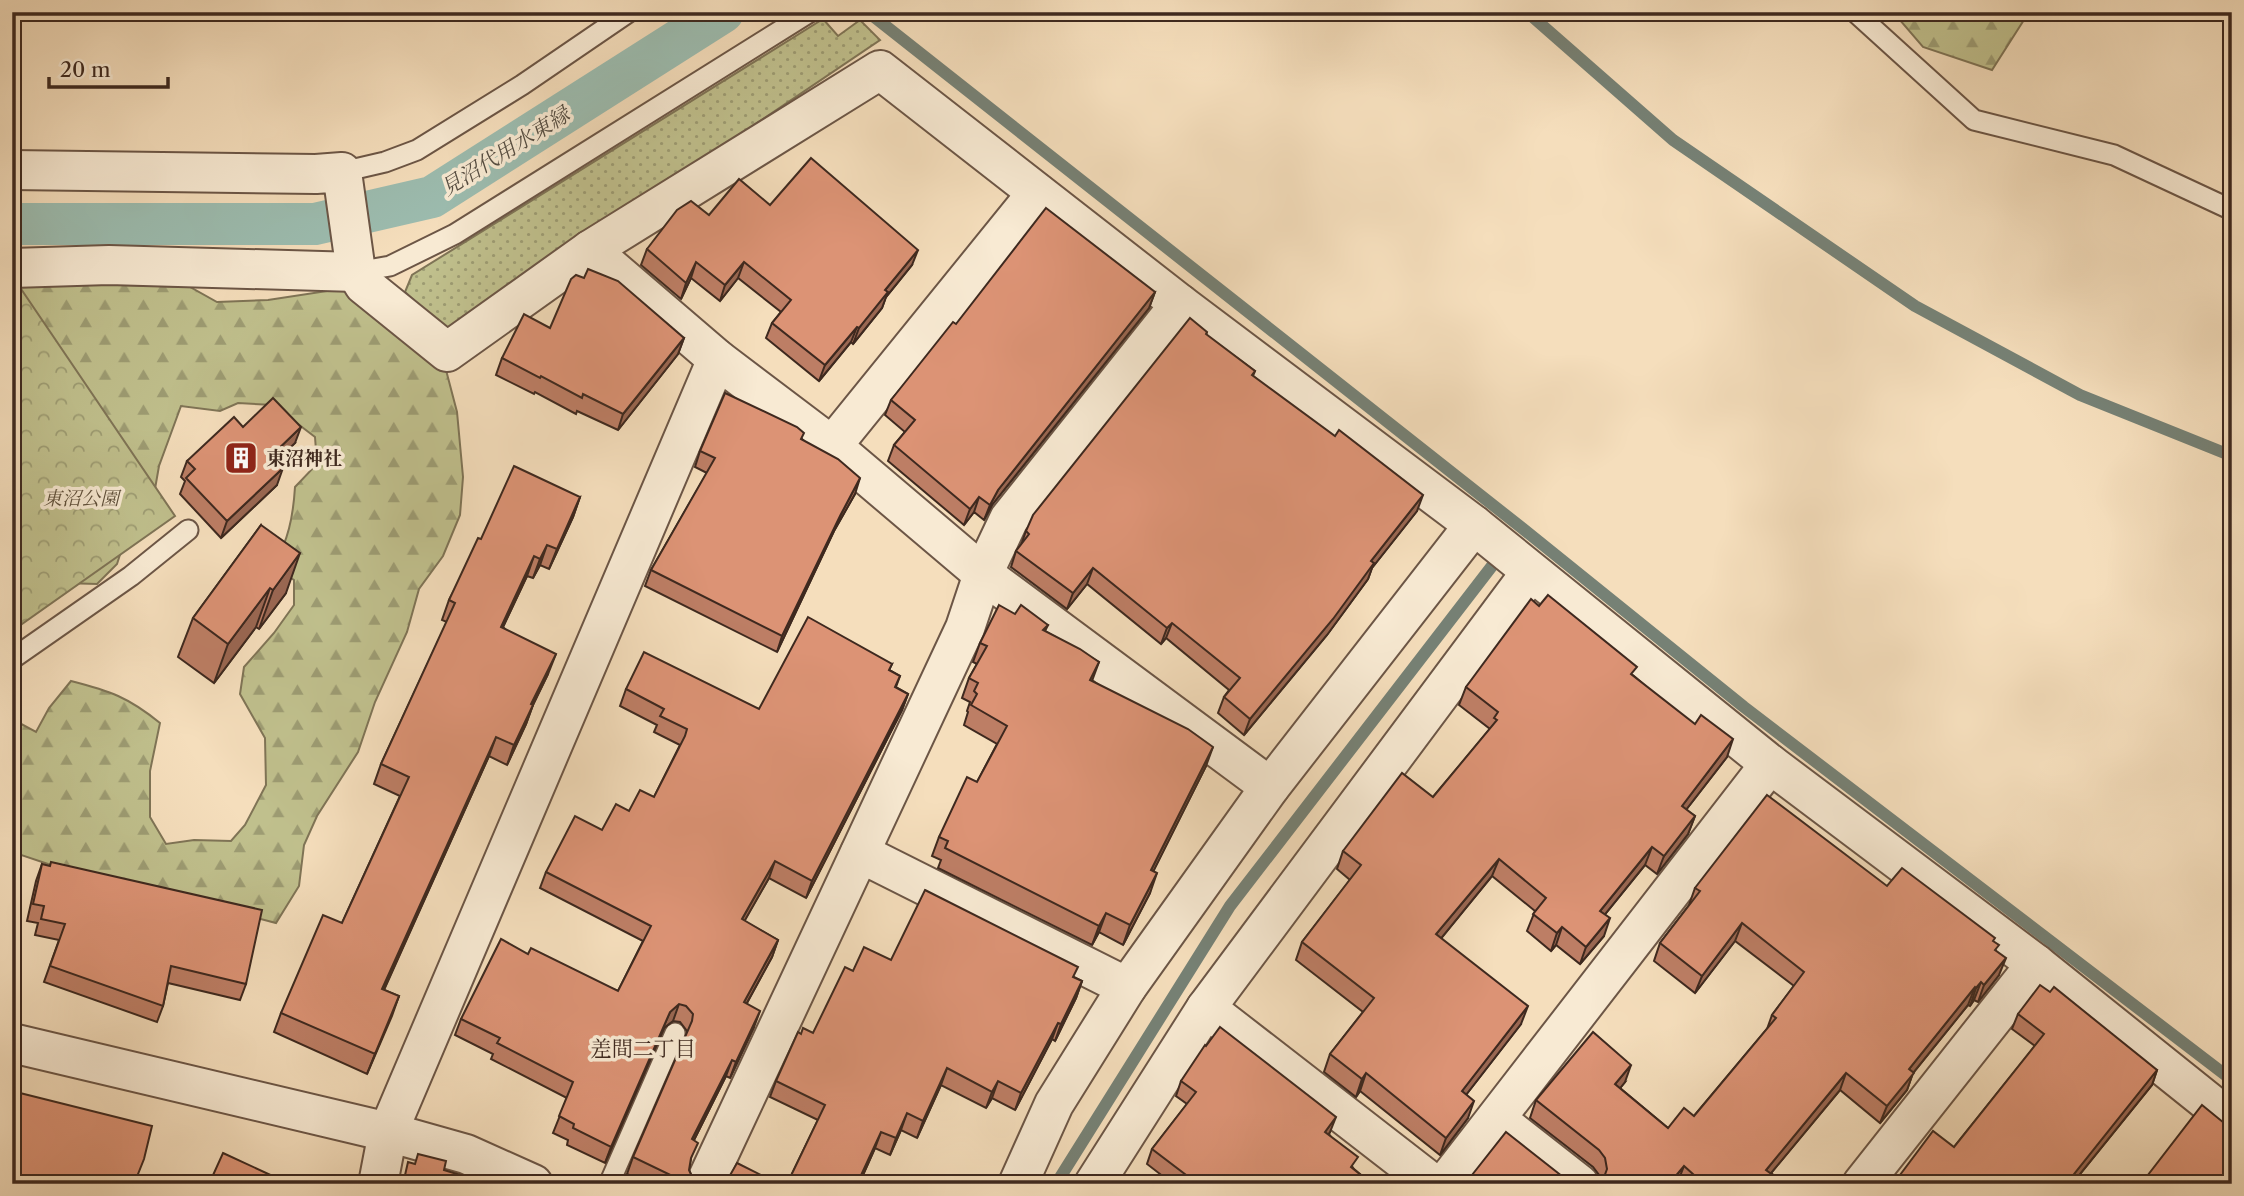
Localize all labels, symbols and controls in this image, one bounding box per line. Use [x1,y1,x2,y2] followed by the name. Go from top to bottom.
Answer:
[49,46,168,90] scale bar
[60,57,111,82] text: 20 m
[436,100,576,201] water label: 見沼代用水東縁
[222,439,260,477] building icon: 東沼神社
[266,447,342,470] place label: 東沼神社
[43,487,122,510] park label: 東沼公園
[591,1036,696,1061] district label: 差間二丁目

